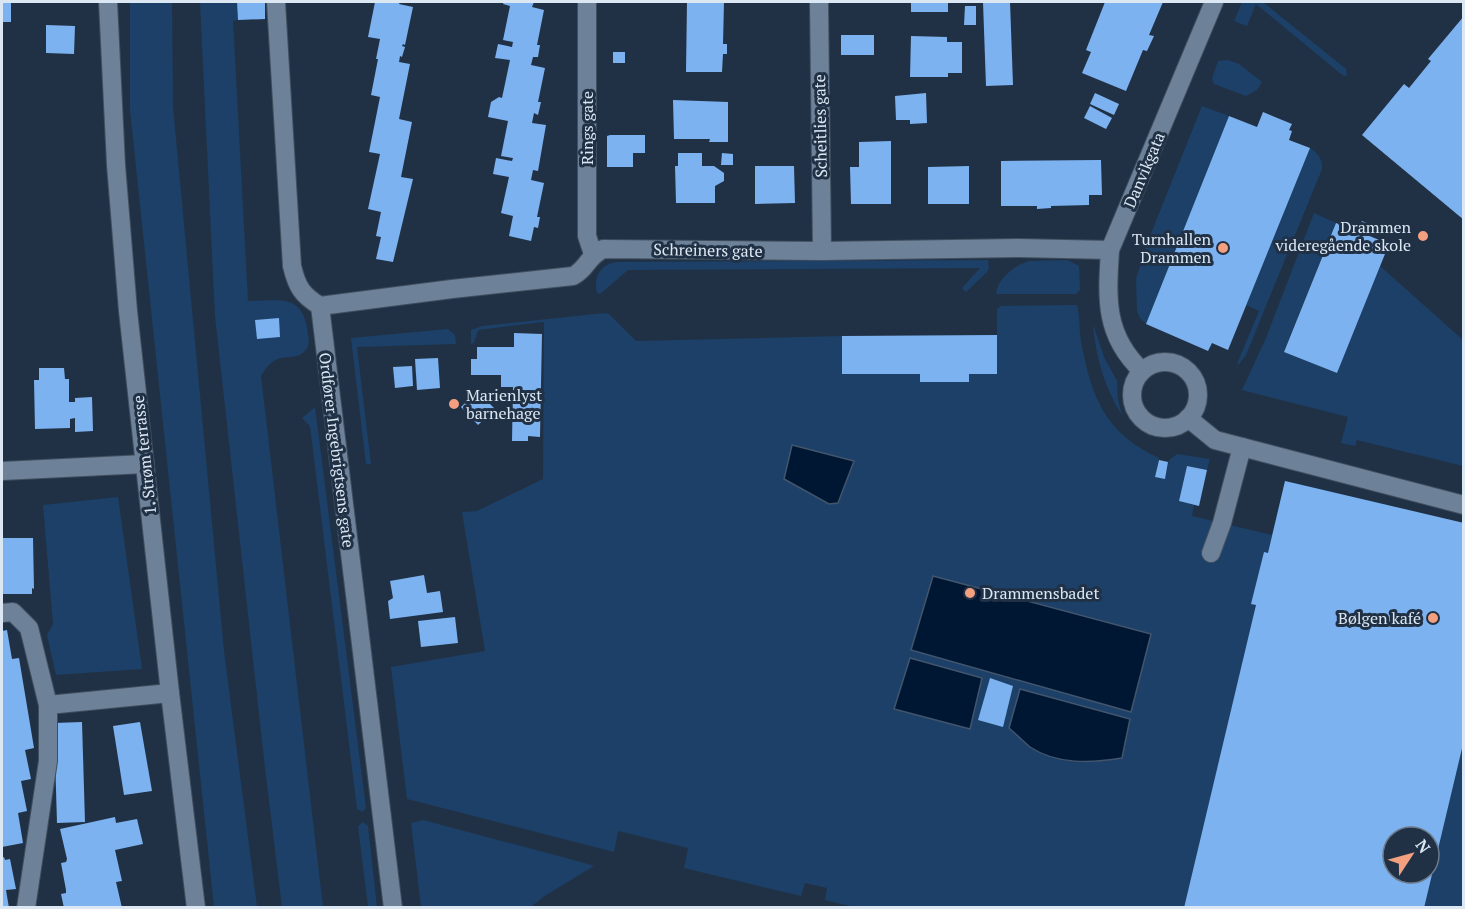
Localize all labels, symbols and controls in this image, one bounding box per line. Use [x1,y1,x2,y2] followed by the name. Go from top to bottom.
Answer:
[808,74,832,178] street label: Scheitlies gate
[576,91,598,165] street label: Rings gate
[1118,129,1170,211] street label: Danvikgata
[1274,216,1411,256] place label: Drammen videregående skole
[1132,228,1211,268] place label: Turnhallen Drammen
[1416,229,1430,243] marker: Drammen videregående skole
[653,238,763,262] street label: Schreiners gate
[1216,241,1230,255] marker: Turnhallen Drammen
[314,351,360,549] street label: Ordfører Ingebrigtsens gate
[466,384,542,424] place label: Marienlyst barnehage
[127,394,161,516] street label: 1. Strøm terrasse
[447,397,461,411] marker: Marienlyst barnehage
[982,582,1099,604] place label: Drammensbadet
[963,586,977,600] marker: Drammensbadet
[1338,607,1421,629] place label: Bølgen kafé
[1426,611,1440,625] marker: Bølgen kafé
[1381,825,1441,885] north arrow
[1411,835,1436,858] text: N

